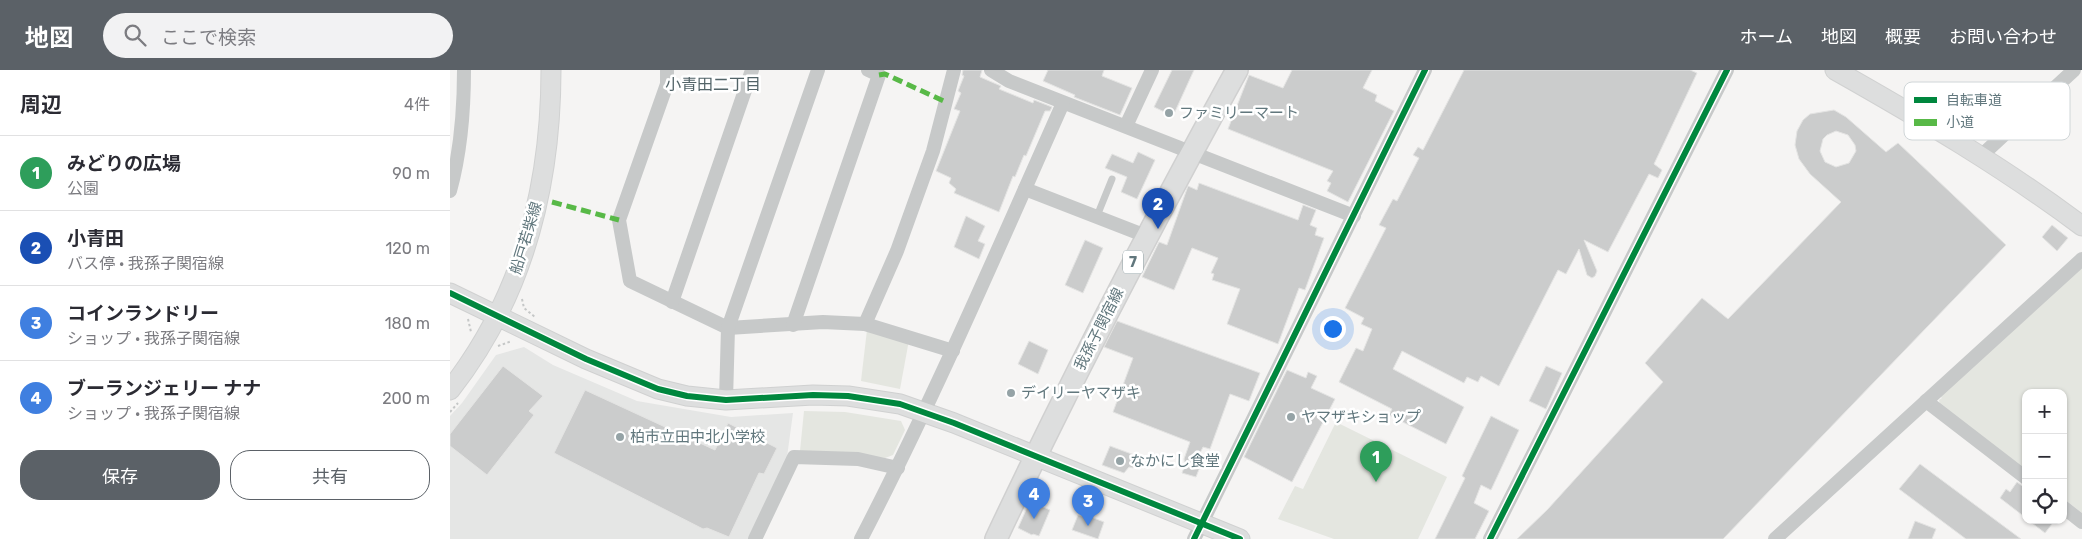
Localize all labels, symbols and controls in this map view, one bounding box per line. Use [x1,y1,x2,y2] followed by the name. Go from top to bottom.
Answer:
[103,13,453,58] search box
[121,21,149,49] icon: search
[25,24,73,52] text: 地図
[161,26,256,49] text: ここで検索
[1740,26,1793,48] text: ホーム
[1821,26,1857,48] text: 地図
[1885,26,1921,48] text: 概要
[1949,26,2057,48] text: お問い合わせ
[665,75,761,94] district label: 小青田二丁目
[1904,82,2070,140] legend
[20,92,62,117] text: 周辺
[1946,92,2002,109] text: 自転車道
[404,95,430,114] text: 4件
[1179,104,1299,122] place label: ファミリーマート
[1163,107,1175,119] marker: ファミリーマート
[1946,114,1974,131] text: 小道
[67,152,181,175] text: みどりの広場
[32,164,40,183] text: 1
[392,164,430,183] text: 90 m
[67,179,99,198] text: 公園
[1142,188,1174,229] pin: 2
[506,199,546,277] street label: 船戸若柴線
[67,227,124,250] text: 小青田
[31,239,41,258] text: 2
[385,239,430,258] text: 120 m
[1123,250,1143,273] road number: 7
[67,254,224,273] text: バス停 · 我孫子関宿線
[1071,285,1127,373] street label: 我孫子関宿線
[67,302,219,325] text: コインランドリー
[31,314,41,333] text: 3
[385,314,430,333] text: 180 m
[1320,316,1346,342] your location
[67,329,240,348] text: ショップ · 我孫子関宿線
[67,377,261,400] text: ブーランジェリー ナナ
[1021,384,1141,402] place label: デイリーヤマザキ
[1005,387,1017,399] marker: デイリーヤマザキ
[31,389,41,408] text: 4
[382,389,430,408] text: 200 m
[2022,389,2067,524] map controls
[2022,389,2067,434] button: +
[67,404,240,423] text: ショップ · 我孫子関宿線
[1301,408,1421,426] place label: ヤマザキショップ
[1285,411,1297,423] marker: ヤマザキショップ
[630,428,765,446] place label: 柏市立田中北小学校
[614,431,626,443] marker: 柏市立田中北小学校
[2022,434,2067,479] button: −
[1360,441,1392,482] pin: 1
[20,450,220,500] button: 保存
[230,450,430,500] button: 共有
[1130,452,1220,470] place label: なかにし食堂
[1114,455,1126,467] marker: なかにし食堂
[1018,478,1050,519] pin: 4
[2022,479,2067,524] button: locate
[1072,485,1104,526] pin: 3

